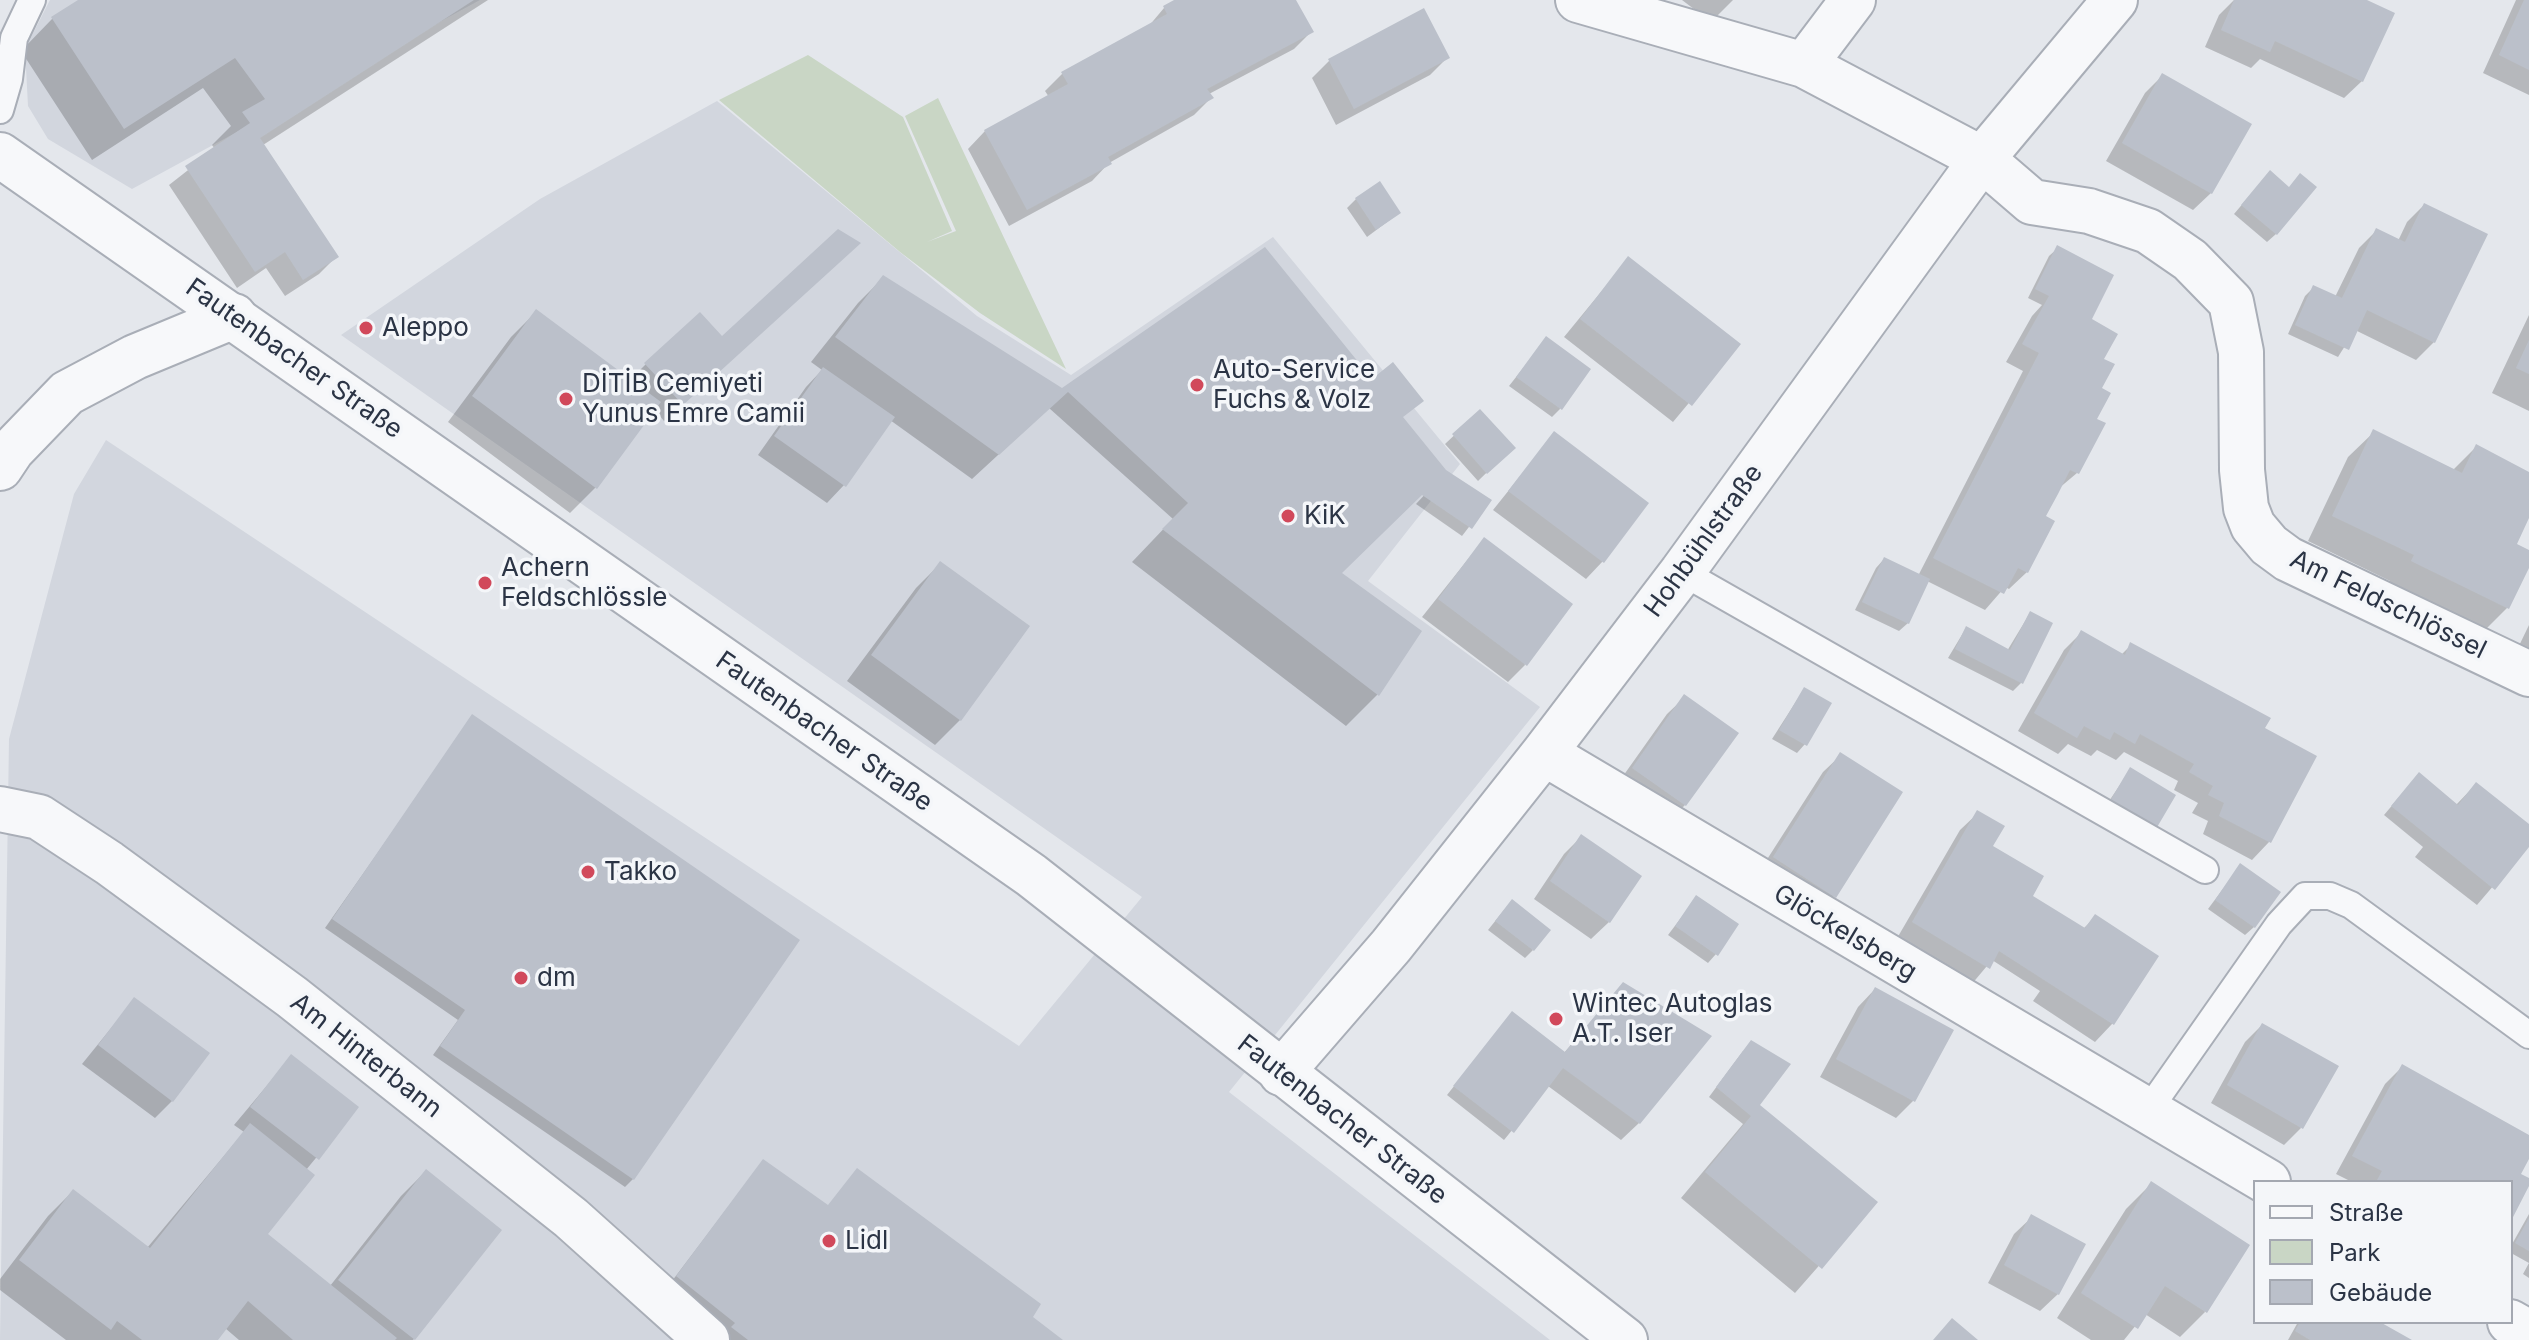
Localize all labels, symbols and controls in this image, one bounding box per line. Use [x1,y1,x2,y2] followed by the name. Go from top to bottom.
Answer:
[180,272,408,446] street label: Fautenbacher Straße
[382,312,469,344] place label: Aleppo
[357,319,375,337] marker: Aleppo
[1213,354,1375,416] place label: Auto-Service Fuchs & Volz
[582,368,805,430] place label: DİTİB Cemiyeti Yunus Emre Camii
[1188,376,1206,394] marker: Auto-Service Fuchs & Volz
[557,390,575,408] marker: DİTİB Cemiyeti Yunus Emre Camii
[1638,459,1770,623] street label: Hohbühlstraße
[1304,500,1346,532] place label: KiK
[1279,507,1297,525] marker: KiK
[2285,544,2491,666] street label: Am Feldschlössel
[501,552,667,614] place label: Achern Feldschlössle
[476,574,494,592] marker: Achern Feldschlössle
[710,645,938,819] street label: Fautenbacher Straße
[604,856,677,888] place label: Takko
[579,863,597,881] marker: Takko
[1768,878,1922,988] street label: Glöckelsberg
[537,962,576,994] place label: dm
[512,969,530,987] marker: dm
[284,987,448,1125] street label: Am Hinterbann
[1572,988,1773,1050] place label: Wintec Autoglas A.T. Iser
[1547,1010,1565,1028] marker: Wintec Autoglas A.T. Iser
[1231,1028,1453,1212] street label: Fautenbacher Straße
[2253,1180,2513,1324] legend
[2329,1198,2404,1227] text: Straße
[845,1225,888,1257] place label: Lidl
[820,1232,838,1250] marker: Lidl
[2329,1238,2380,1267] text: Park
[2329,1278,2432,1307] text: Gebäude

